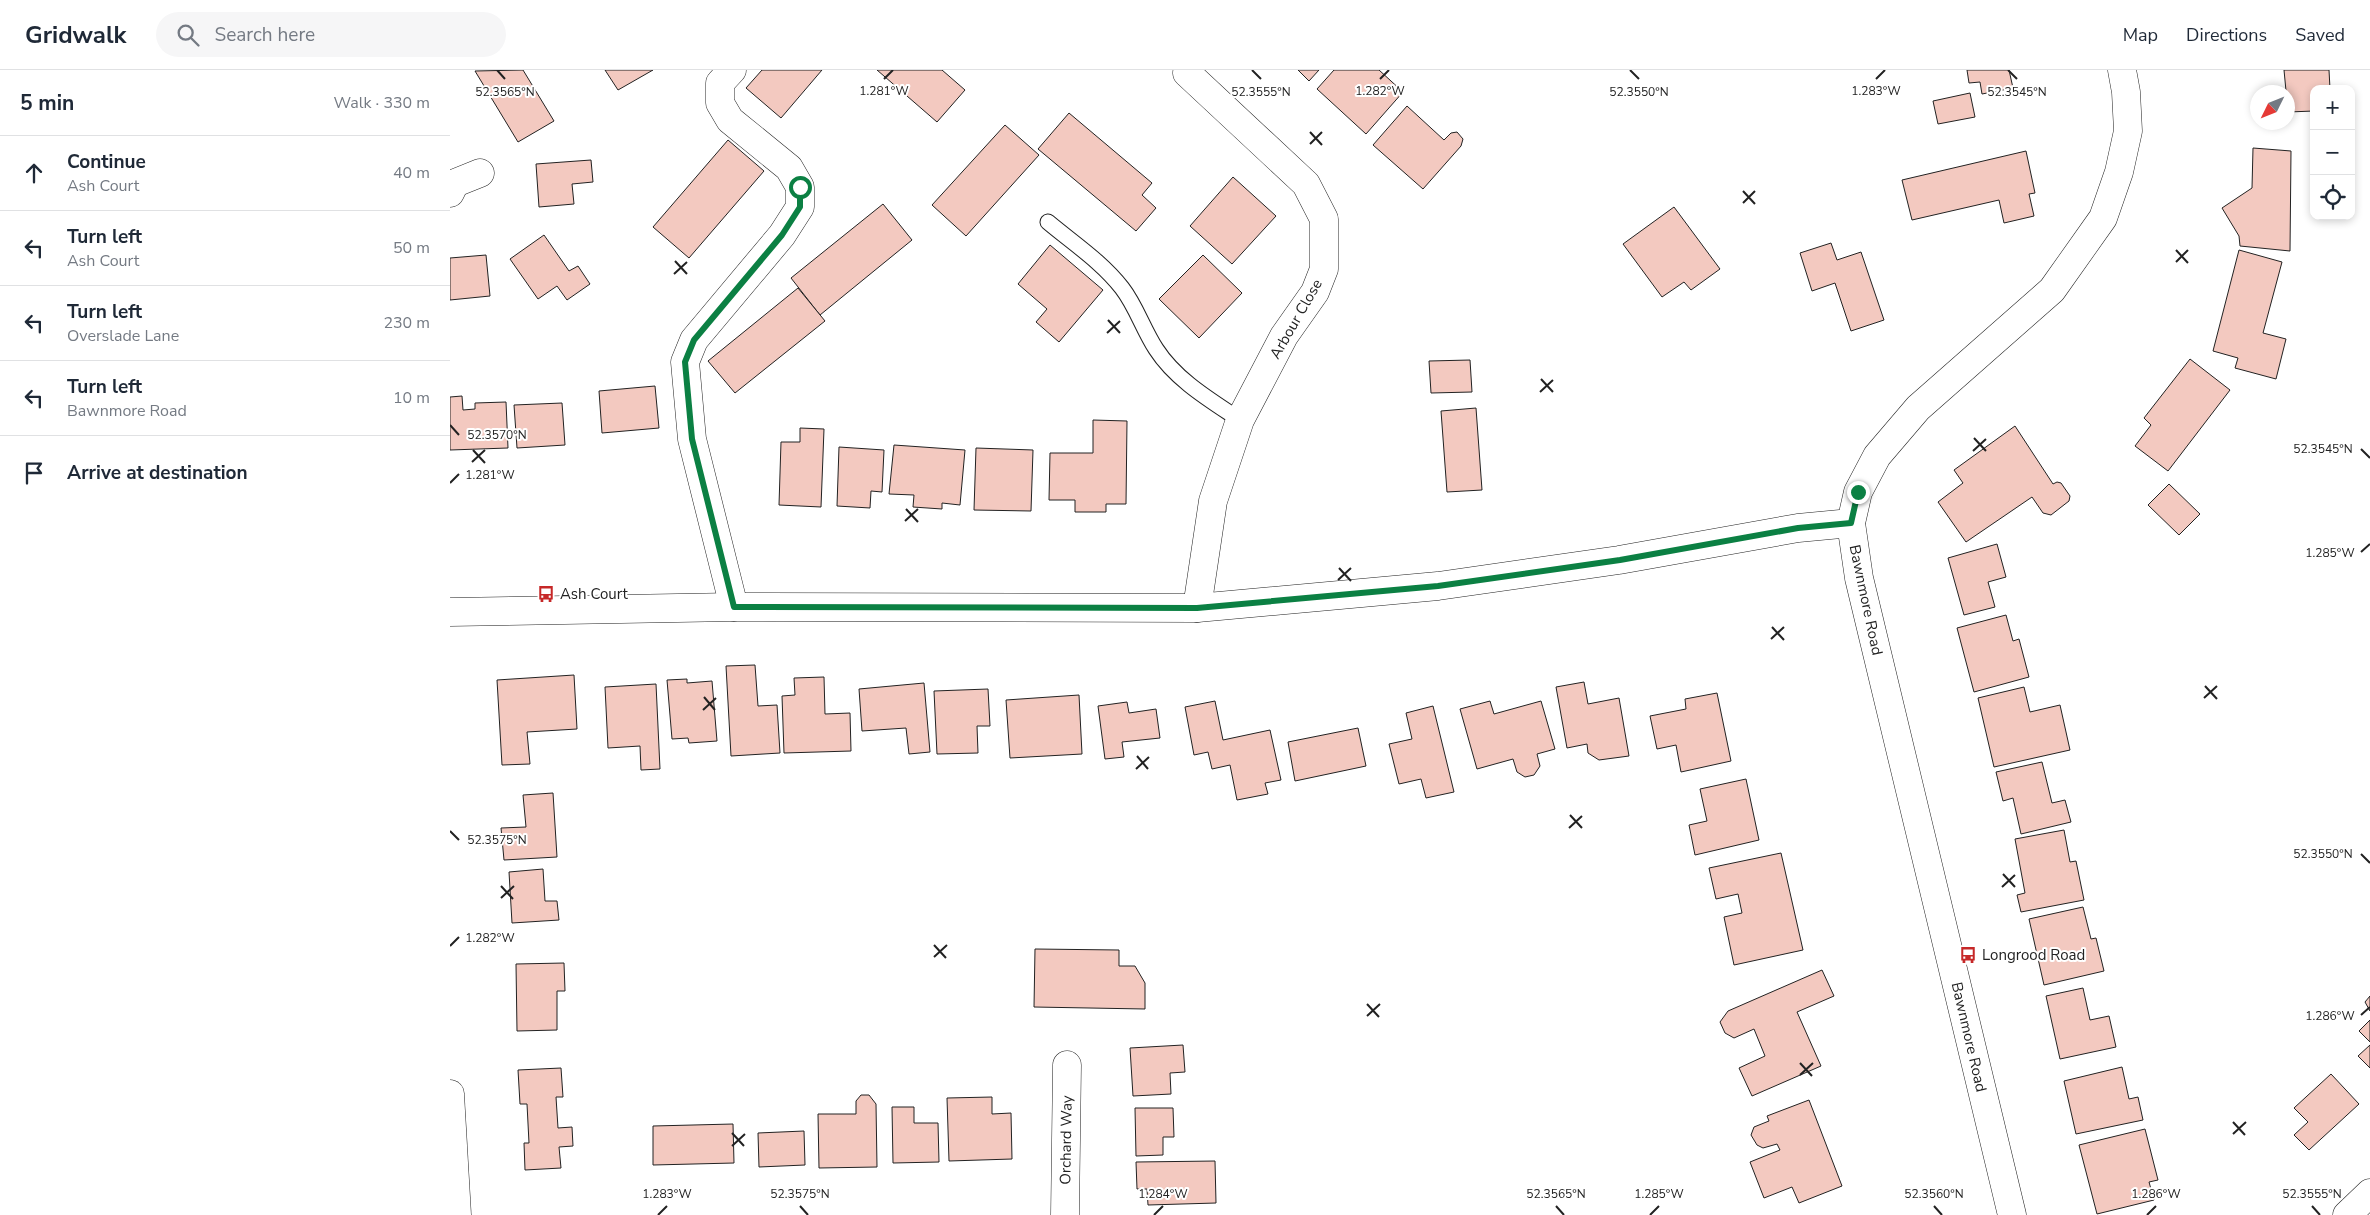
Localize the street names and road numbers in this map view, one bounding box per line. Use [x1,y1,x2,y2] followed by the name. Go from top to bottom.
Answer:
[1265,275,1327,363] street label: Arbour Close
[1845,543,1887,657] street label: Bawnmore Road
[1947,980,1991,1094] street label: Bawnmore Road
[1055,1095,1077,1185] street label: Orchard Way

